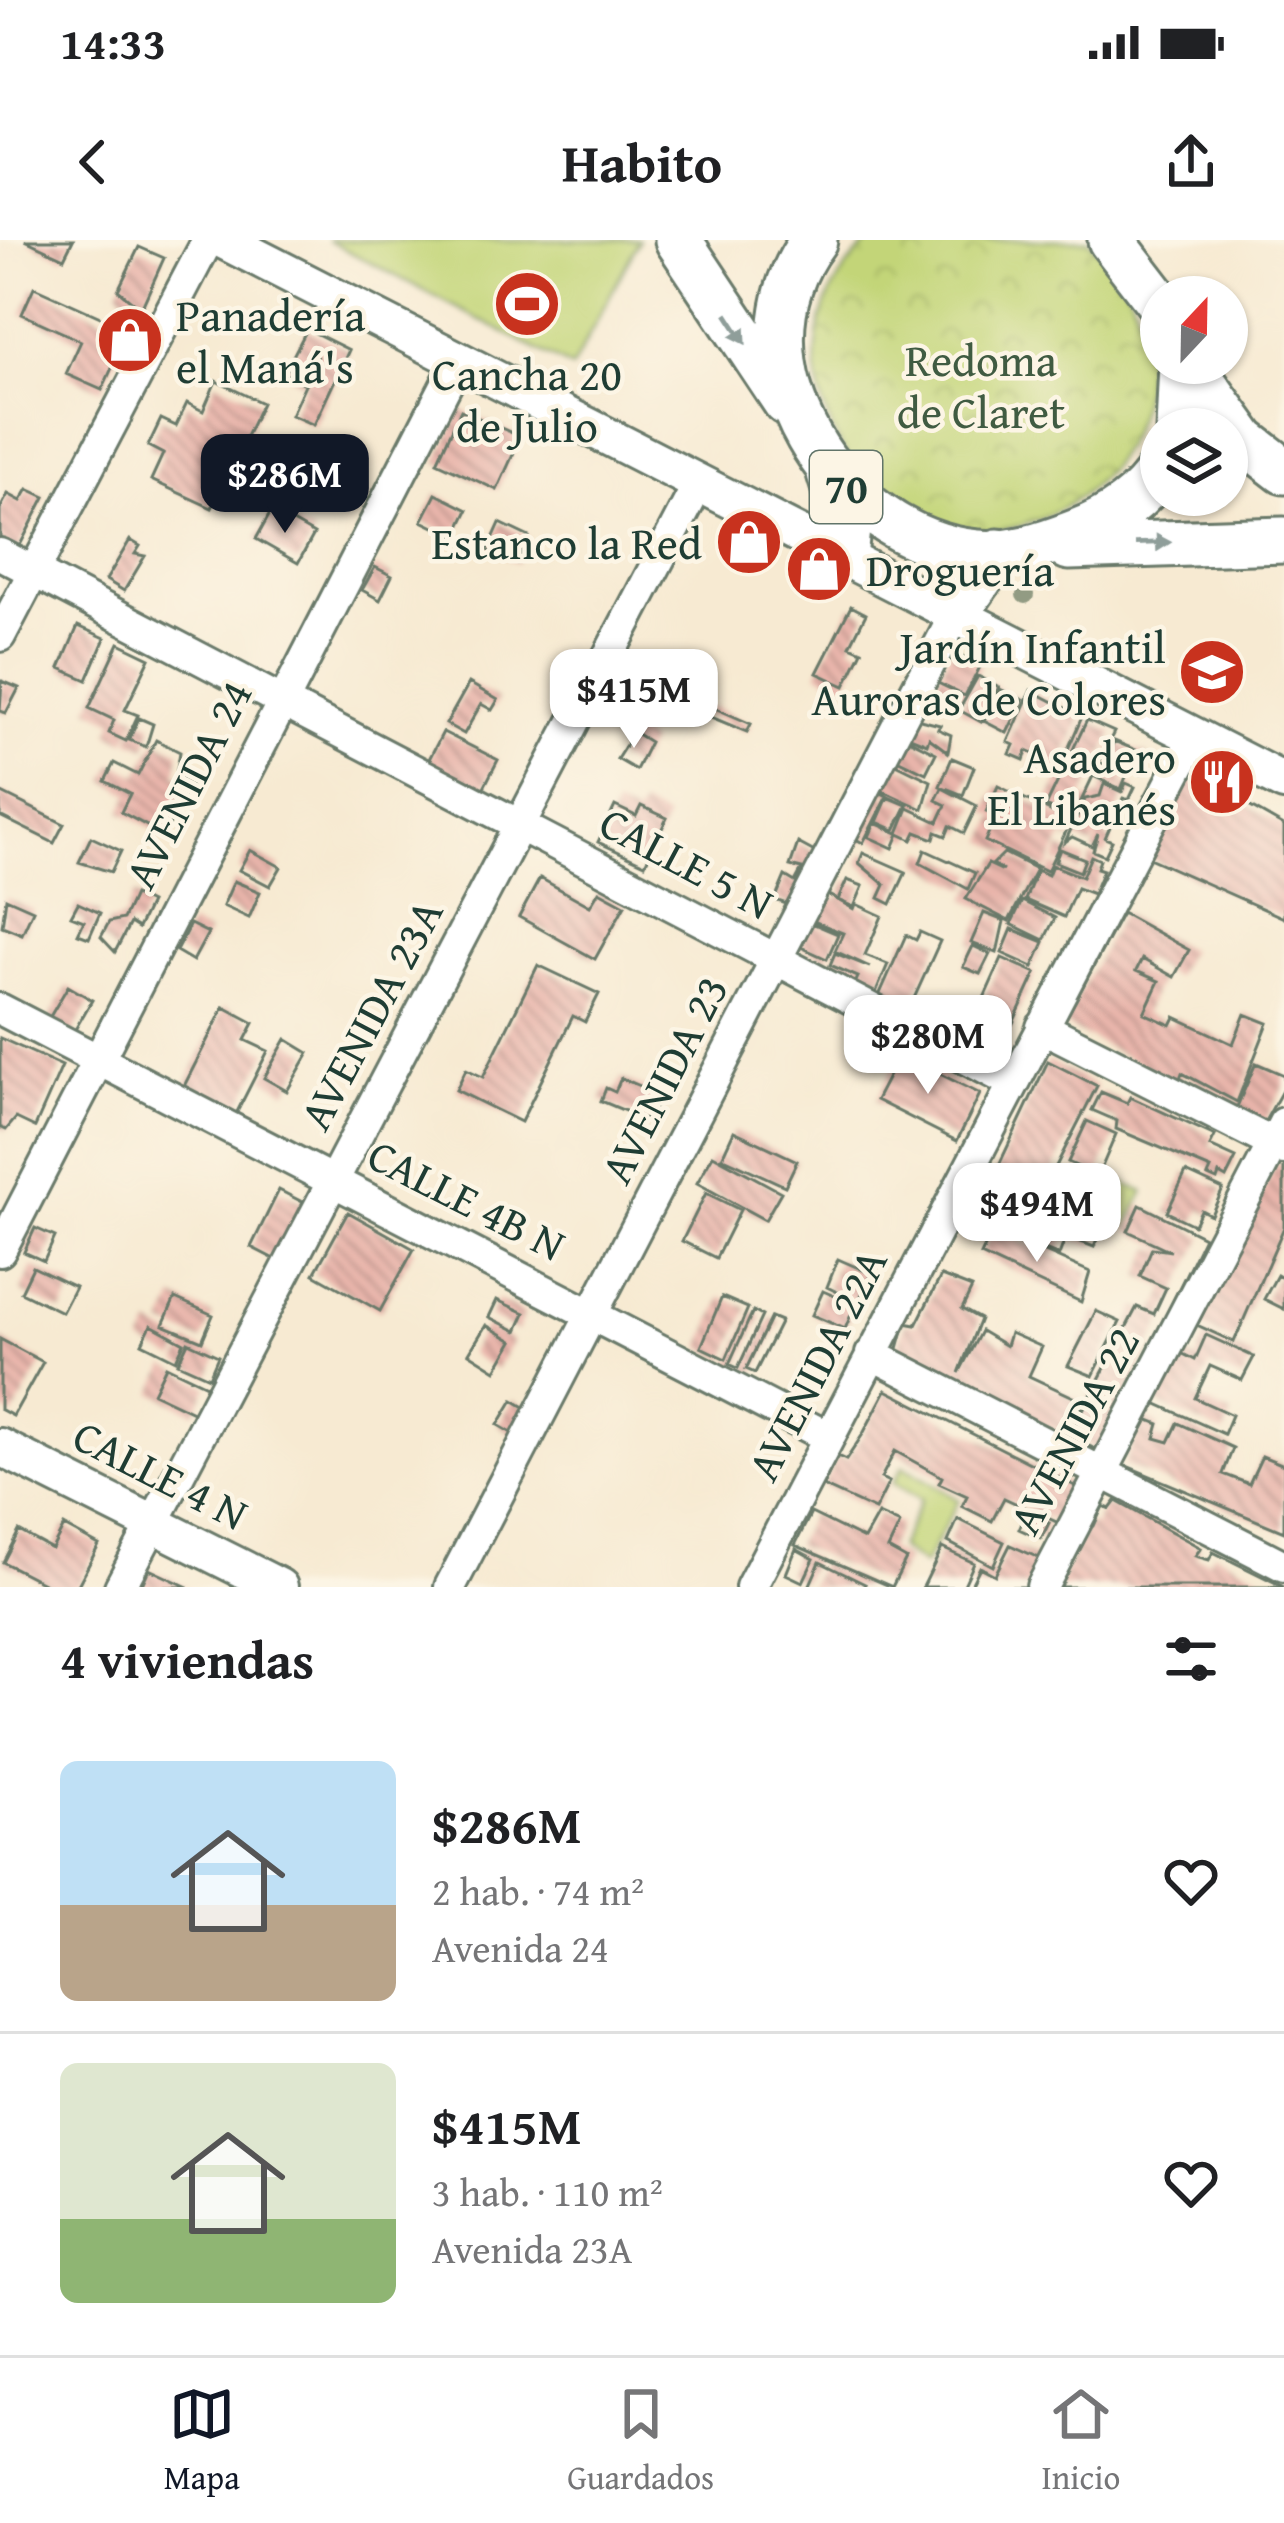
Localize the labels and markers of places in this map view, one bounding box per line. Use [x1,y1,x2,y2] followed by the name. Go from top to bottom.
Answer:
[492,269,562,339] sports icon: Cancha 20 de Julio
[176,282,366,399] place label: Panadería el Maná's
[95,305,165,375] shop icon: Panadería el Maná's
[432,341,622,458] place label: Cancha 20 de Julio
[201,434,369,536] pin: $286M
[714,507,784,577] shop icon: Estanco la Red
[431,510,702,575] place label: Estanco la Red
[784,534,854,604] shop icon: Droguería
[866,537,1054,602] place label: Droguería
[811,614,1166,731] place label: Jardín Infantil Auroras de Colores
[1177,637,1247,707] school or university icon: Jardín Infantil Auroras de Colores
[550,649,718,751] pin: $415M
[987,724,1176,841] place label: Asadero El Libanés
[1187,747,1257,817] restaurant icon: Asadero El Libanés
[844,995,1012,1097] pin: $280M
[953,1163,1121,1265] pin: $494M

